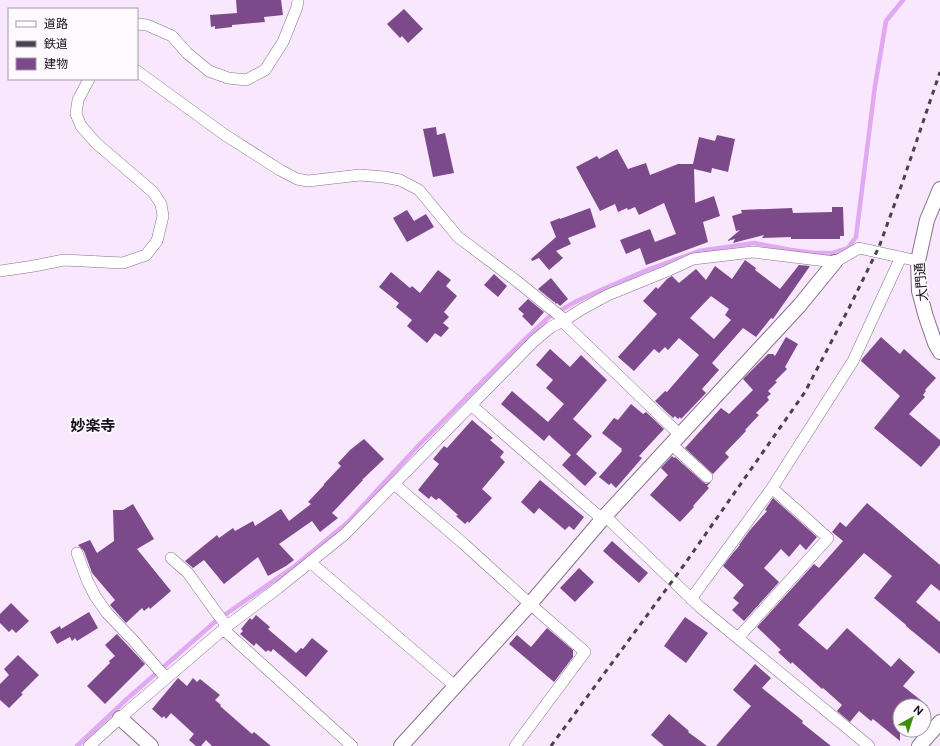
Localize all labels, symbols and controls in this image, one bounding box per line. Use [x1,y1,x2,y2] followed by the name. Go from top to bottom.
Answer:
[8,8,138,80] legend
[44,17,68,31] text: 道路
[44,37,68,51] text: 鉄道
[44,57,68,71] text: 建物
[912,262,930,302] street label: 大門通
[70,417,116,434] district label: 妙楽寺
[892,698,932,738] north arrow
[911,703,925,718] text: N

